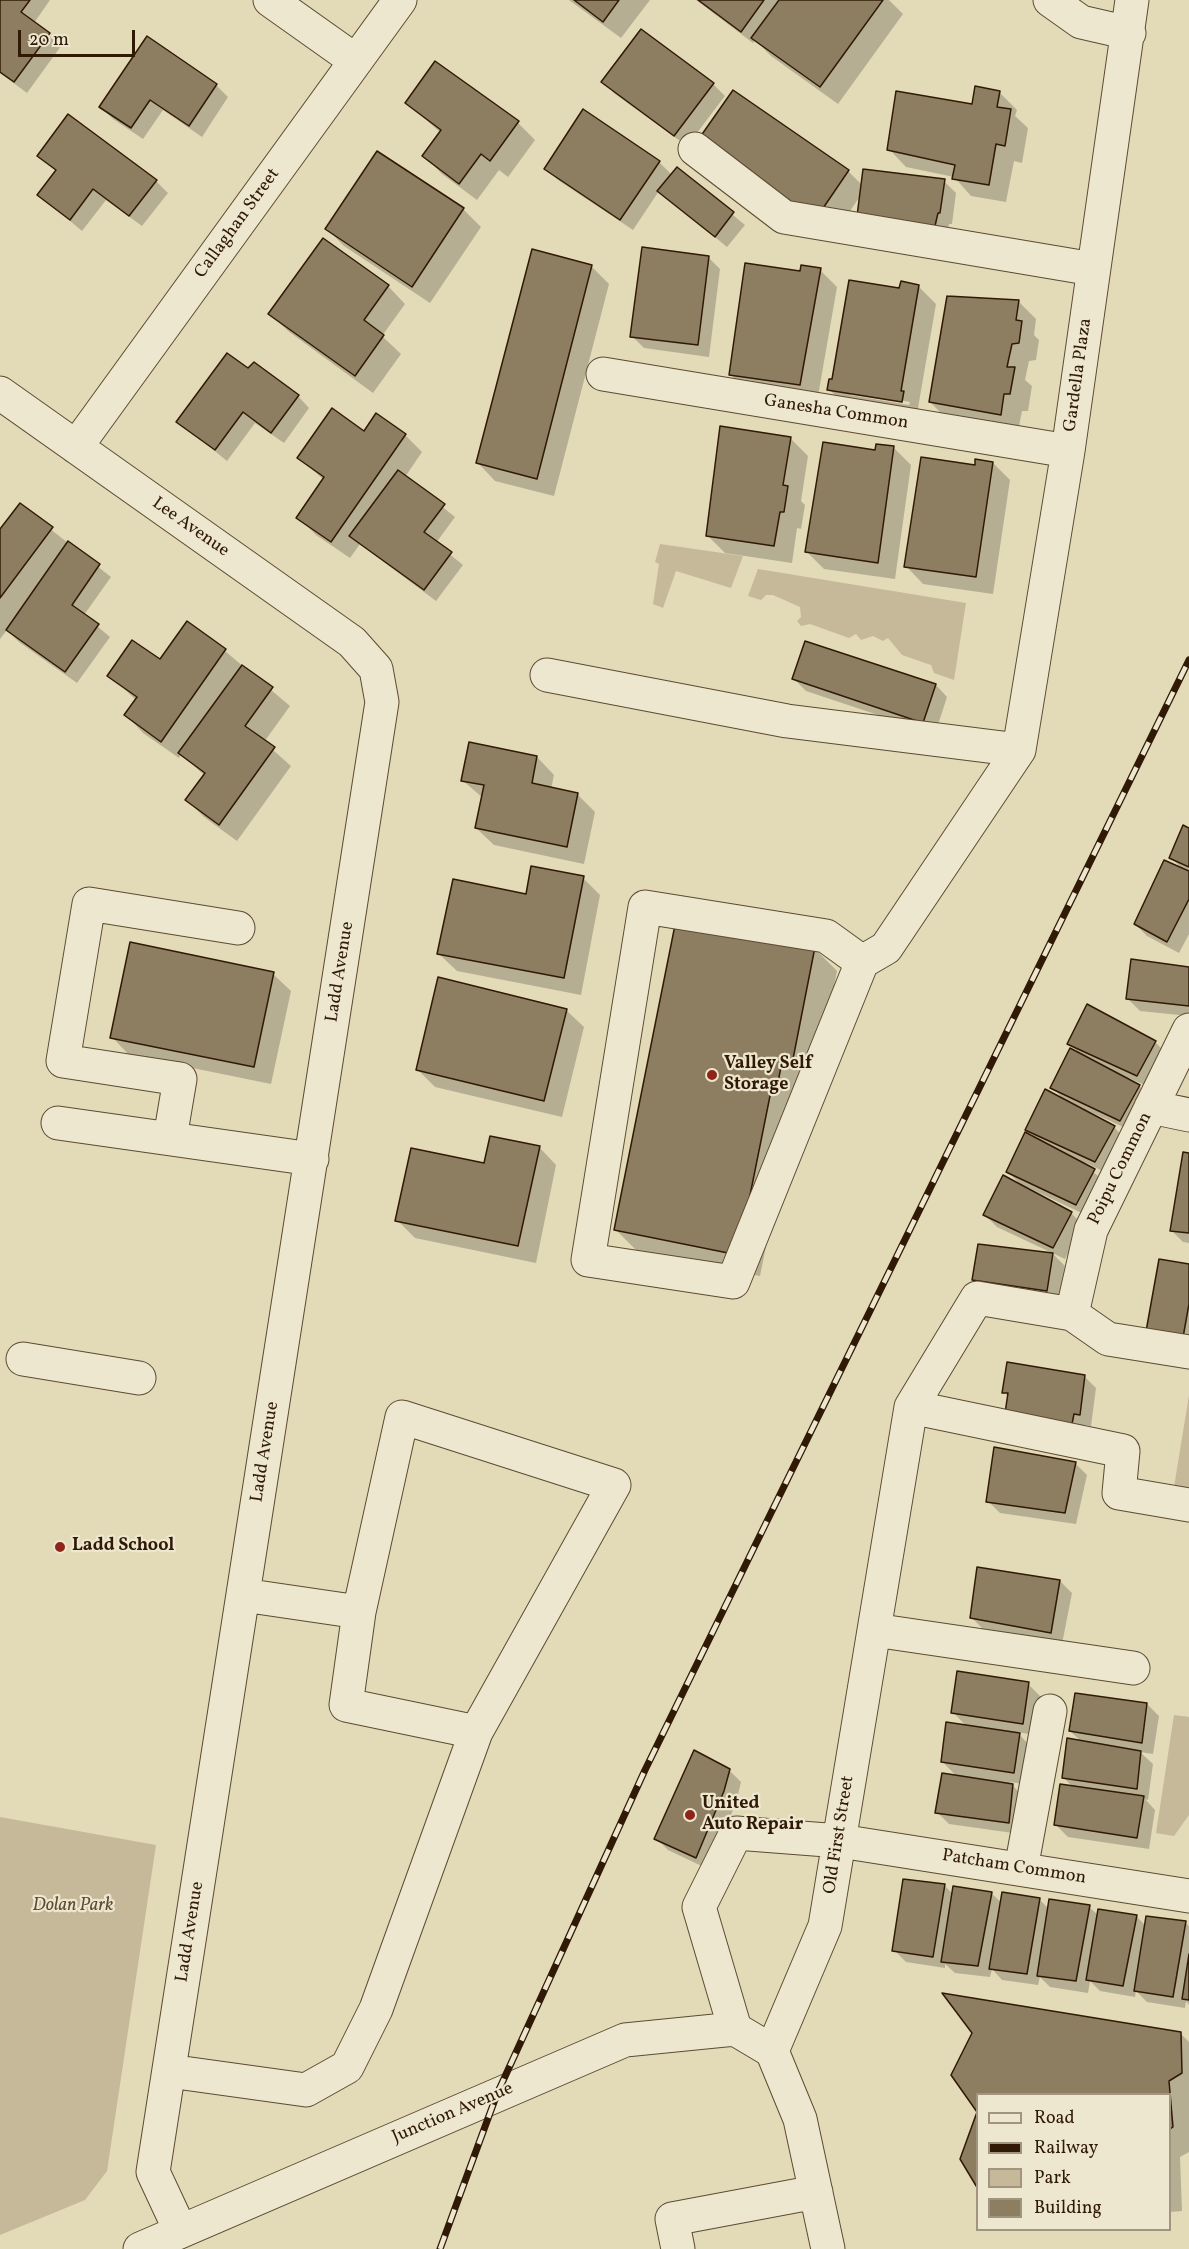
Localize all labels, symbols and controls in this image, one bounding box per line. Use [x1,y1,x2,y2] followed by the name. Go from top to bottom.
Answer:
[21,18,138,56] scale bar
[29,28,69,53] text: 20 m
[191,165,285,283] street label: Callaghan Street
[1060,317,1098,433] street label: Gardella Plaza
[762,391,910,435] street label: Ganesha Common
[147,493,233,563] street label: Lee Avenue
[322,920,360,1024] street label: Ladd Avenue
[724,1054,812,1096] place label: Valley Self Storage
[705,1068,719,1082] marker: Valley Self Storage
[1084,1109,1158,1229] street label: Poipu Common
[247,1400,285,1504] street label: Ladd Avenue
[72,1536,174,1558] place label: Ladd School
[53,1540,67,1554] marker: Ladd School
[820,1774,860,1896] street label: Old First Street
[702,1794,803,1836] place label: United Auto Repair
[683,1808,697,1822] marker: United Auto Repair
[940,1846,1088,1890] street label: Patcham Common
[172,1880,210,1984] street label: Ladd Avenue
[33,1896,113,1918] park label: Dolan Park
[389,2079,517,2149] street label: Junction Avenue
[976,2093,1171,2231] legend
[1034,2106,1075,2131] text: Road
[1034,2136,1098,2161] text: Railway
[1034,2166,1071,2191] text: Park
[1034,2196,1102,2221] text: Building

